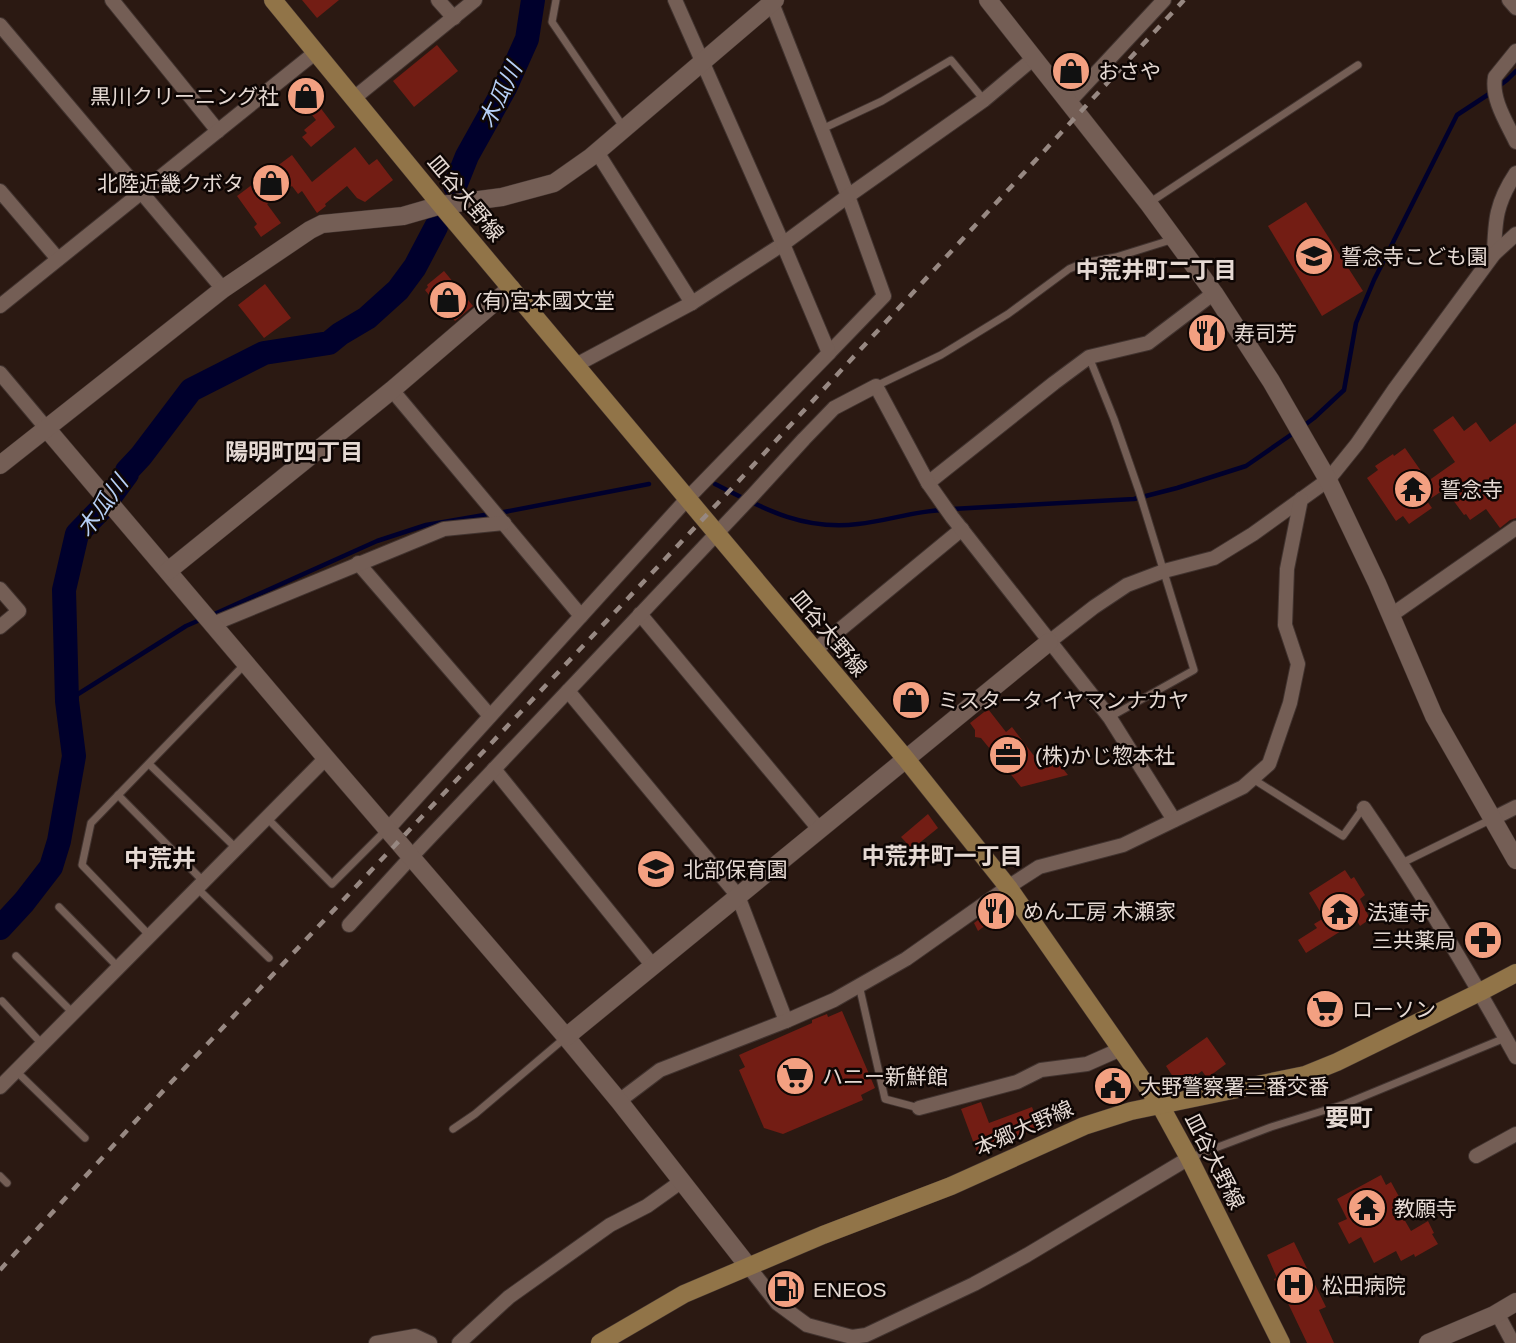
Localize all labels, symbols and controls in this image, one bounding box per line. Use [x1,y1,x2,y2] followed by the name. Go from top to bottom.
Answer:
[1050,50,1092,92] shop icon: おさや
[473,56,528,132] water label: 木瓜川
[1098,60,1161,83] place label: おさや
[285,75,327,117] shop icon: 黒川クリーニング社
[90,85,279,108] place label: 黒川クリーニング社
[423,150,509,246] street label: 皿谷大野線
[250,162,292,204] shop icon: 北陸近畿クボタ
[97,172,244,195] place label: 北陸近畿クボタ
[1293,235,1335,277] school or university icon: 誓念寺こども園
[1341,245,1488,268] place label: 誓念寺こども園
[1076,257,1237,283] district label: 中荒井町二丁目
[427,279,469,321] shop icon: (有)宮本國文堂
[475,289,615,312] place label: (有)宮本國文堂
[1186,312,1228,354] restaurant icon: 寿司芳
[1234,322,1297,345] place label: 寿司芳
[225,439,363,465] district label: 陽明町四丁目
[71,468,135,542] water label: 木瓜川
[1392,468,1434,510] temple icon: 誓念寺
[1440,478,1503,501] place label: 誓念寺
[786,585,872,681] street label: 皿谷大野線
[890,679,932,721] shop icon: ミスタータイヤマンナカヤ
[938,689,1189,712] place label: ミスタータイヤマンナカヤ
[987,734,1029,776] office icon: (株)かじ惣本社
[1035,744,1175,767] place label: (株)かじ惣本社
[862,843,1023,869] district label: 中荒井町一丁目
[124,845,196,872] district label: 中荒井
[635,848,677,890] school or university icon: 北部保育園
[683,858,788,881] place label: 北部保育園
[975,890,1017,932] restaurant icon: めん工房 木瀬家
[1319,891,1361,933] temple icon: 法蓮寺
[1023,900,1176,923] place label: めん工房 木瀬家
[1367,901,1430,924] place label: 法蓮寺
[1462,919,1504,961] pharmacy icon: 三共薬局
[1372,929,1456,952] place label: 三共薬局
[1304,988,1346,1030] supermarket icon: ローソン
[1352,998,1436,1021] place label: ローソン
[774,1055,816,1097] supermarket icon: ハニー新鮮館
[822,1065,948,1088] place label: ハニー新鮮館
[1092,1065,1134,1107] public building icon: 大野警察署三番交番
[1140,1075,1329,1098] place label: 大野警察署三番交番
[971,1096,1077,1160] street label: 本郷大野線
[1325,1104,1373,1131] district label: 要町
[1181,1109,1249,1213] street label: 皿谷大野線
[1346,1187,1388,1229] temple icon: 教願寺
[1394,1197,1457,1220] place label: 教願寺
[1274,1264,1316,1306] hospital icon: 松田病院
[765,1268,807,1310] fuel station icon: ENEOS
[1322,1274,1406,1297] place label: 松田病院
[813,1278,887,1301] place label: ENEOS

